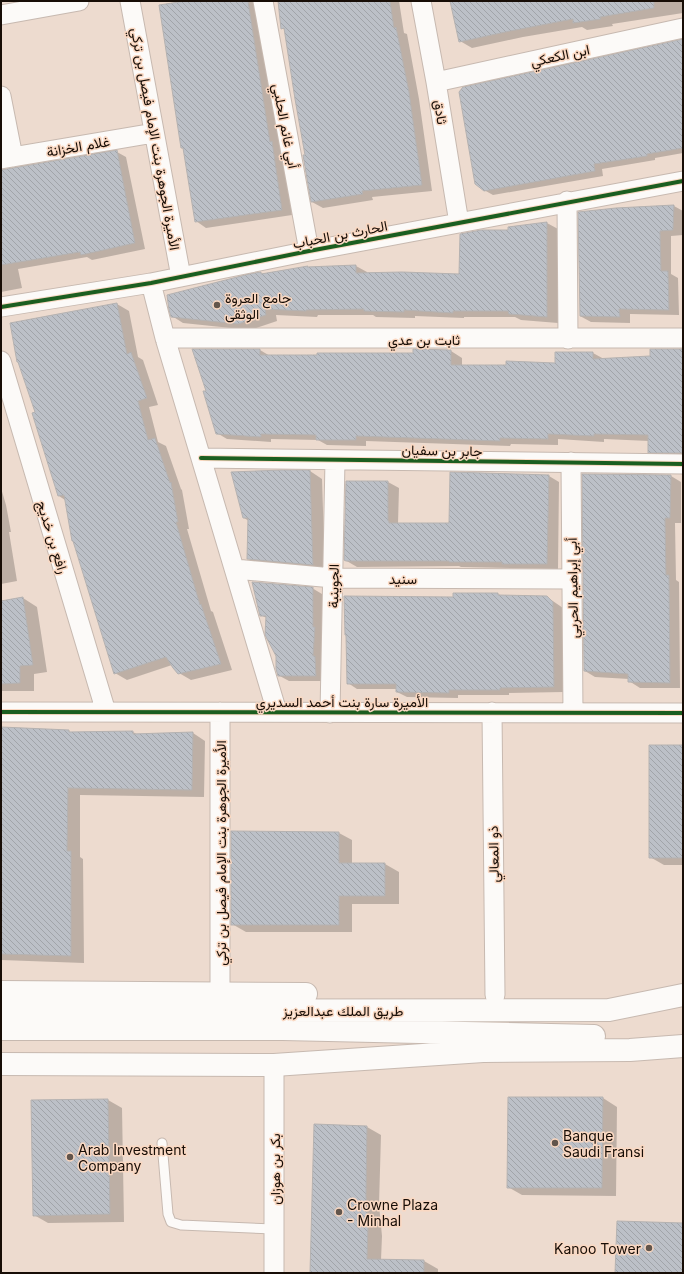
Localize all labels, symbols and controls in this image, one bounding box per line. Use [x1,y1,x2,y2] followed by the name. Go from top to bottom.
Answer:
[124,26,184,252] street label: الأميرة الجوهرة بنت الإمام فيصل بن تركي
[529,40,592,73] street label: ابن الكعكي
[266,82,303,171] street label: أبي غانم الحلبي
[430,98,451,126] street label: ثادق
[45,132,111,161] street label: غلام الخزانة
[291,216,389,252] street label: الحارث بن الحباب
[225,289,291,323] place label: جامع العروة الوثقى
[212,300,222,310] marker: جامع العروة الوثقى
[388,331,460,352] street label: ثابت بن عدي
[401,441,483,460] street label: جابر بن سفيان
[31,498,72,577] street label: رافع بن خديج
[563,537,585,639] street label: أبي إبراهيم الحربي
[324,564,343,608] street label: الجوينبة
[389,570,417,587] street label: سنيد
[256,693,428,714] street label: الأميرة سارة بنت أحمد السديري
[212,740,233,966] street label: الأميرة الجوهرة بنت الإمام فيصل بن تركي
[484,825,506,883] street label: ذو المعالي
[282,1002,403,1020] street label: طريق الملك عبدالعزيز
[563,1127,644,1160] place label: Banque Saudi Fransi
[266,1133,284,1205] street label: بكر بن هوزان
[550,1138,560,1148] marker: Banque Saudi Fransi
[78,1141,187,1174] place label: Arab Investment Company
[65,1152,75,1162] marker: Arab Investment Company
[347,1196,438,1229] place label: Crowne Plaza - Minhal
[334,1207,344,1217] marker: Crowne Plaza - Minhal
[554,1240,641,1257] place label: Kanoo Tower
[644,1243,654,1253] marker: Kanoo Tower

